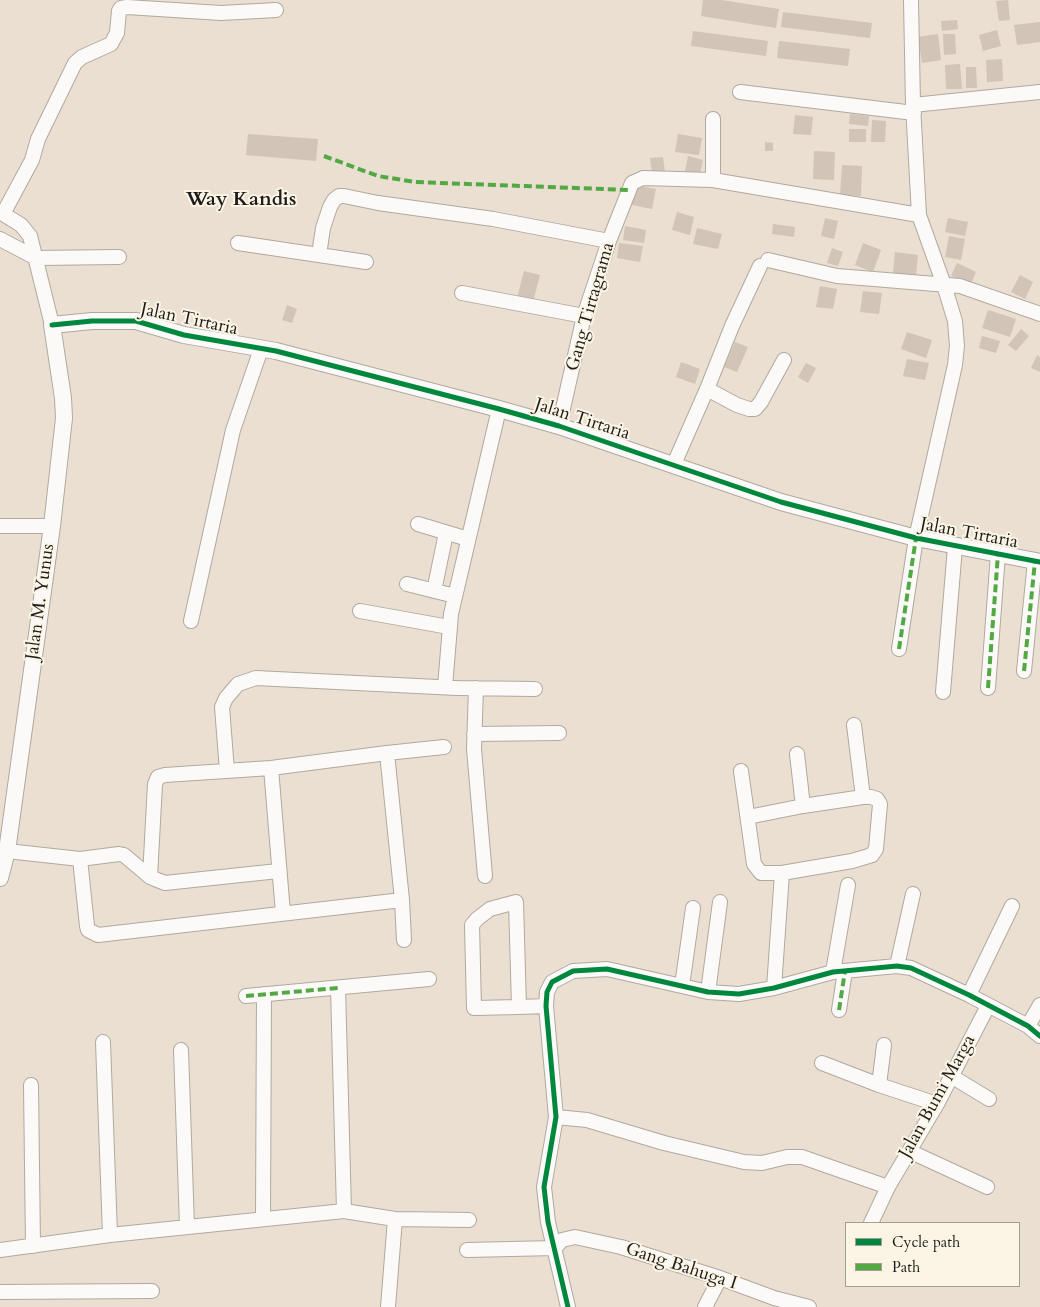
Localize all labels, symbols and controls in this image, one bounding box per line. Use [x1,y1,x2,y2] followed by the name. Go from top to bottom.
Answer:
[186,188,296,212] district label: Way Kandis
[562,240,620,374] street label: Gang Tirtagrama
[138,299,240,341] street label: Jalan Tirtaria
[532,394,632,446] street label: Jalan Tirtaria
[918,514,1020,554] street label: Jalan Tirtaria
[22,543,60,661] street label: Jalan M. Yunus
[895,1032,981,1162] street label: Jalan Bumi Marga
[845,1222,1020,1287] legend
[892,1232,960,1252] text: Cycle path
[623,1239,739,1295] street label: Gang Bahuga I
[892,1257,920,1277] text: Path

